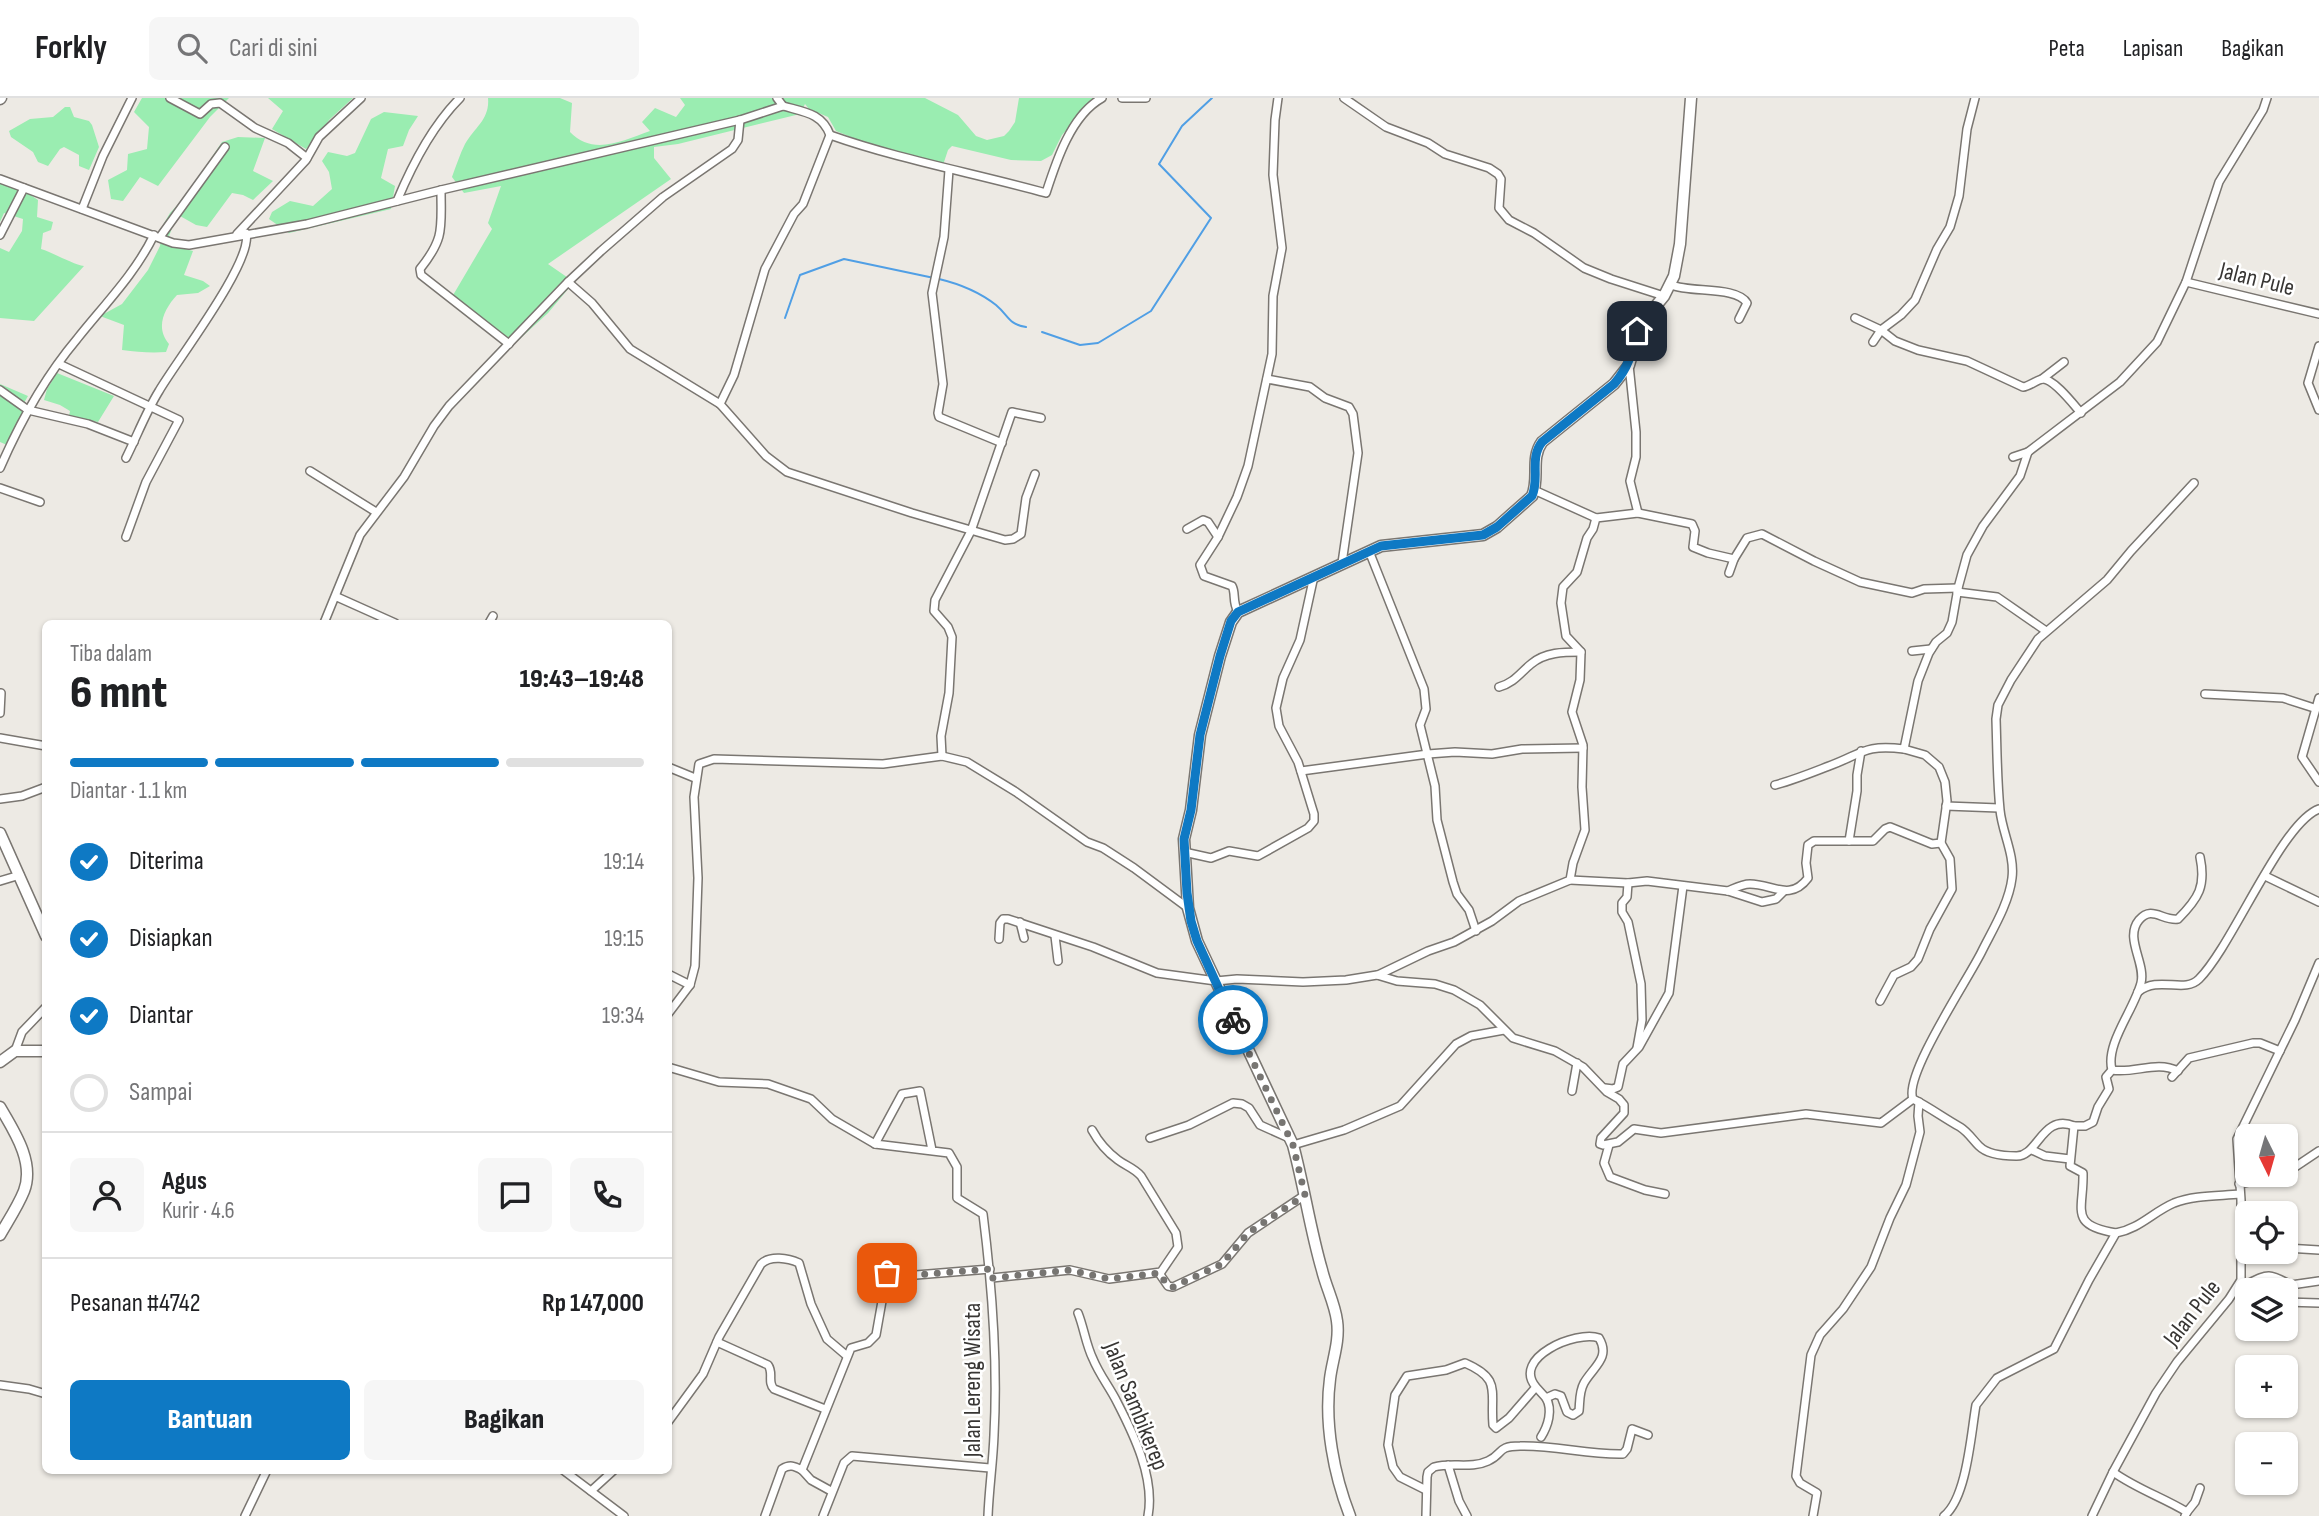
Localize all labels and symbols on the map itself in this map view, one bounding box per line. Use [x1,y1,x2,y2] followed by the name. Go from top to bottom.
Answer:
[2216,255,2297,302] street label: Jalan Pule
[1607,301,1667,361] pin
[1198,985,1268,1055] courier
[2235,1124,2298,1186] north arrow
[857,1243,917,1303] pin
[2156,1274,2227,1353] street label: Jalan Pule
[958,1303,987,1458] street label: Jalan Lereng Wisata
[1097,1337,1175,1474] street label: Jalan Sambikerep

